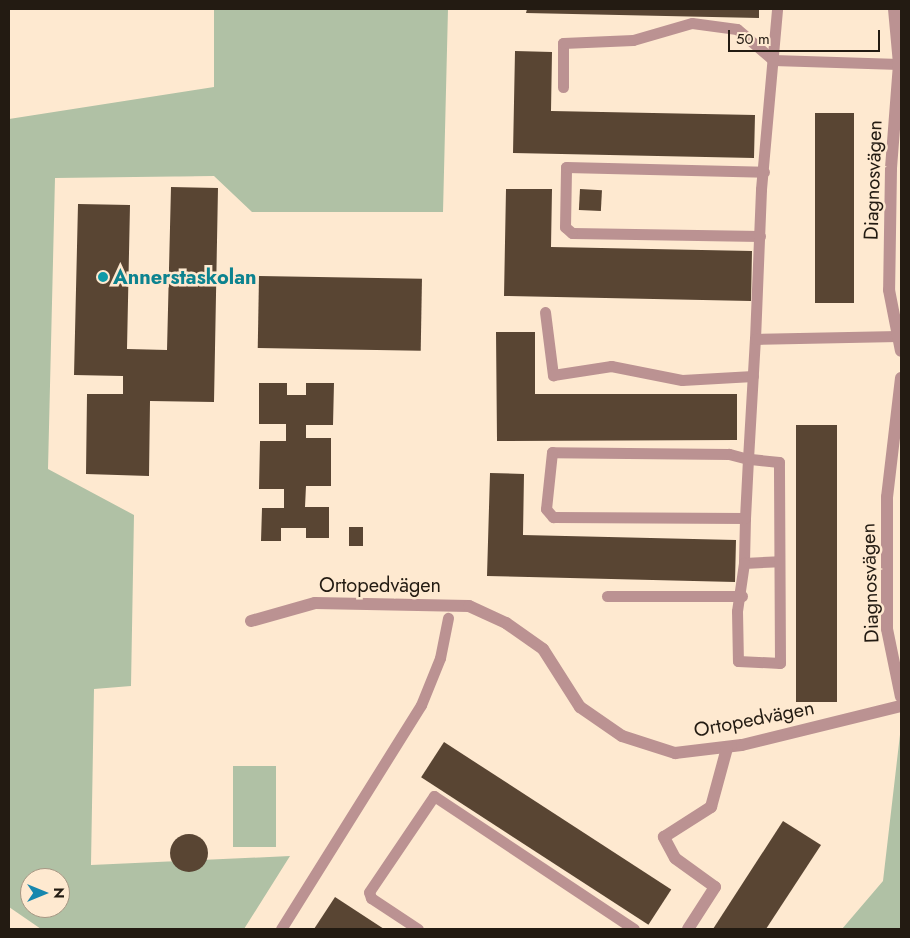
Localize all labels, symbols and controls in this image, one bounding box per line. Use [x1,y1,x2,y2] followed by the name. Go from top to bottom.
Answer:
[730,20,882,52] scale bar
[736,28,770,50] text: 50 m
[859,120,887,240] street label: Diagnosvägen
[113,265,256,289] place label: Annerstaskolan
[97,271,109,283] marker: Annerstaskolan
[856,523,884,643] street label: Diagnosvägen
[319,573,441,597] street label: Ortopedvägen
[692,696,816,742] street label: Ortopedvägen
[20,868,70,918] north arrow
[49,887,69,899] text: N

